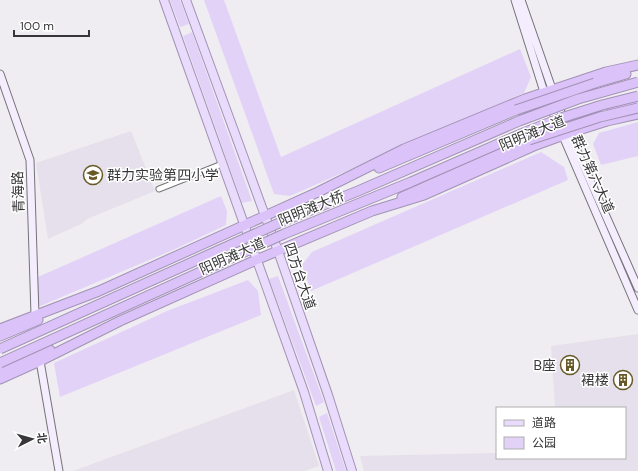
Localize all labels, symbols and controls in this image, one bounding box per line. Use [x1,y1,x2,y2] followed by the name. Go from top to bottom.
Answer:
[14,12,89,38] scale bar
[20,18,54,34] text: 100 m
[496,112,568,154] street label: 阳明滩大道
[568,132,618,216] street label: 群力第六大道
[82,164,104,186] school or university icon: 群力实验第四小学
[107,166,219,184] place label: 群力实验第四小学
[8,171,28,213] street label: 青海路
[275,187,347,229] street label: 阳明滩大桥
[196,234,268,278] street label: 阳明滩大道
[280,240,320,312] street label: 四方台大道
[559,354,581,376] building icon: B座
[534,356,556,374] place label: B座
[612,369,634,391] building icon: 裙楼
[581,371,609,389] place label: 裙楼
[496,407,626,459] legend
[532,415,556,431] text: 道路
[12,419,52,459] north arrow
[34,432,49,444] text: 北
[532,435,556,451] text: 公园

